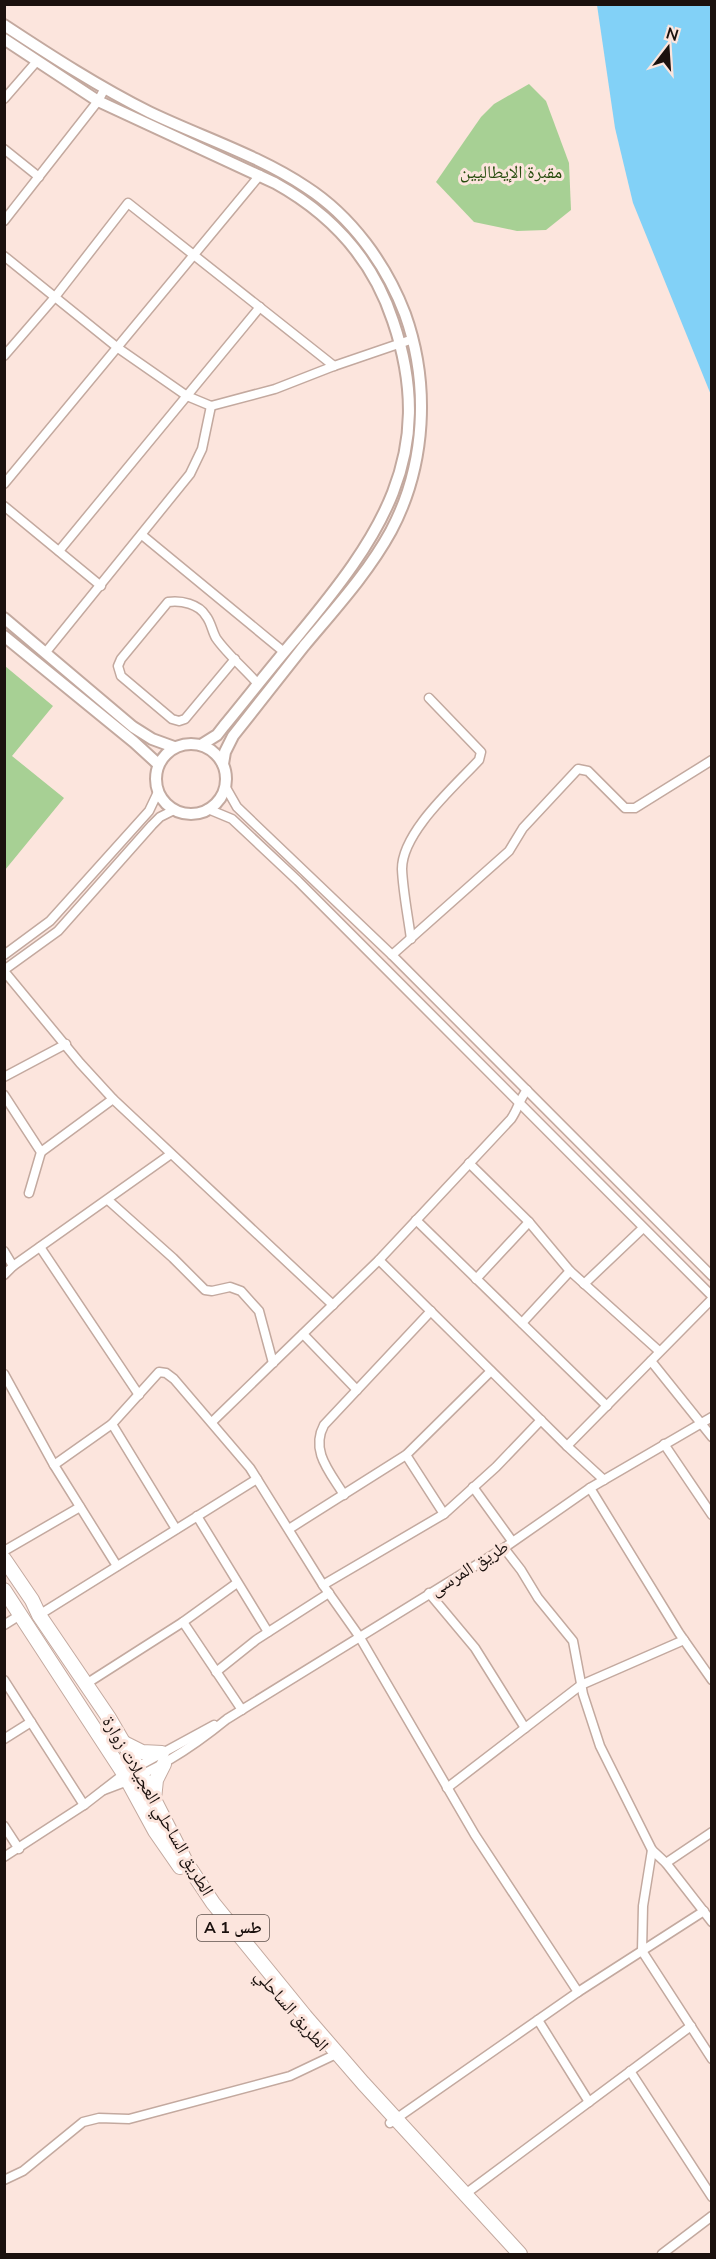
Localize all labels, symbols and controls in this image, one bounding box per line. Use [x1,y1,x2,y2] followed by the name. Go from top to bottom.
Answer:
[638,18,698,78] north arrow
[663,22,681,47] text: N
[460,160,562,184] park label: مقبرة الإيطاليين
[425,1534,513,1602] street label: طريق المرسى
[94,1712,219,1902] street label: الطريق الساحلي العجيلات زوارة
[197,1915,269,1941] road number: A 1 طس
[248,1964,334,2058] street label: الطريق الساحلي

